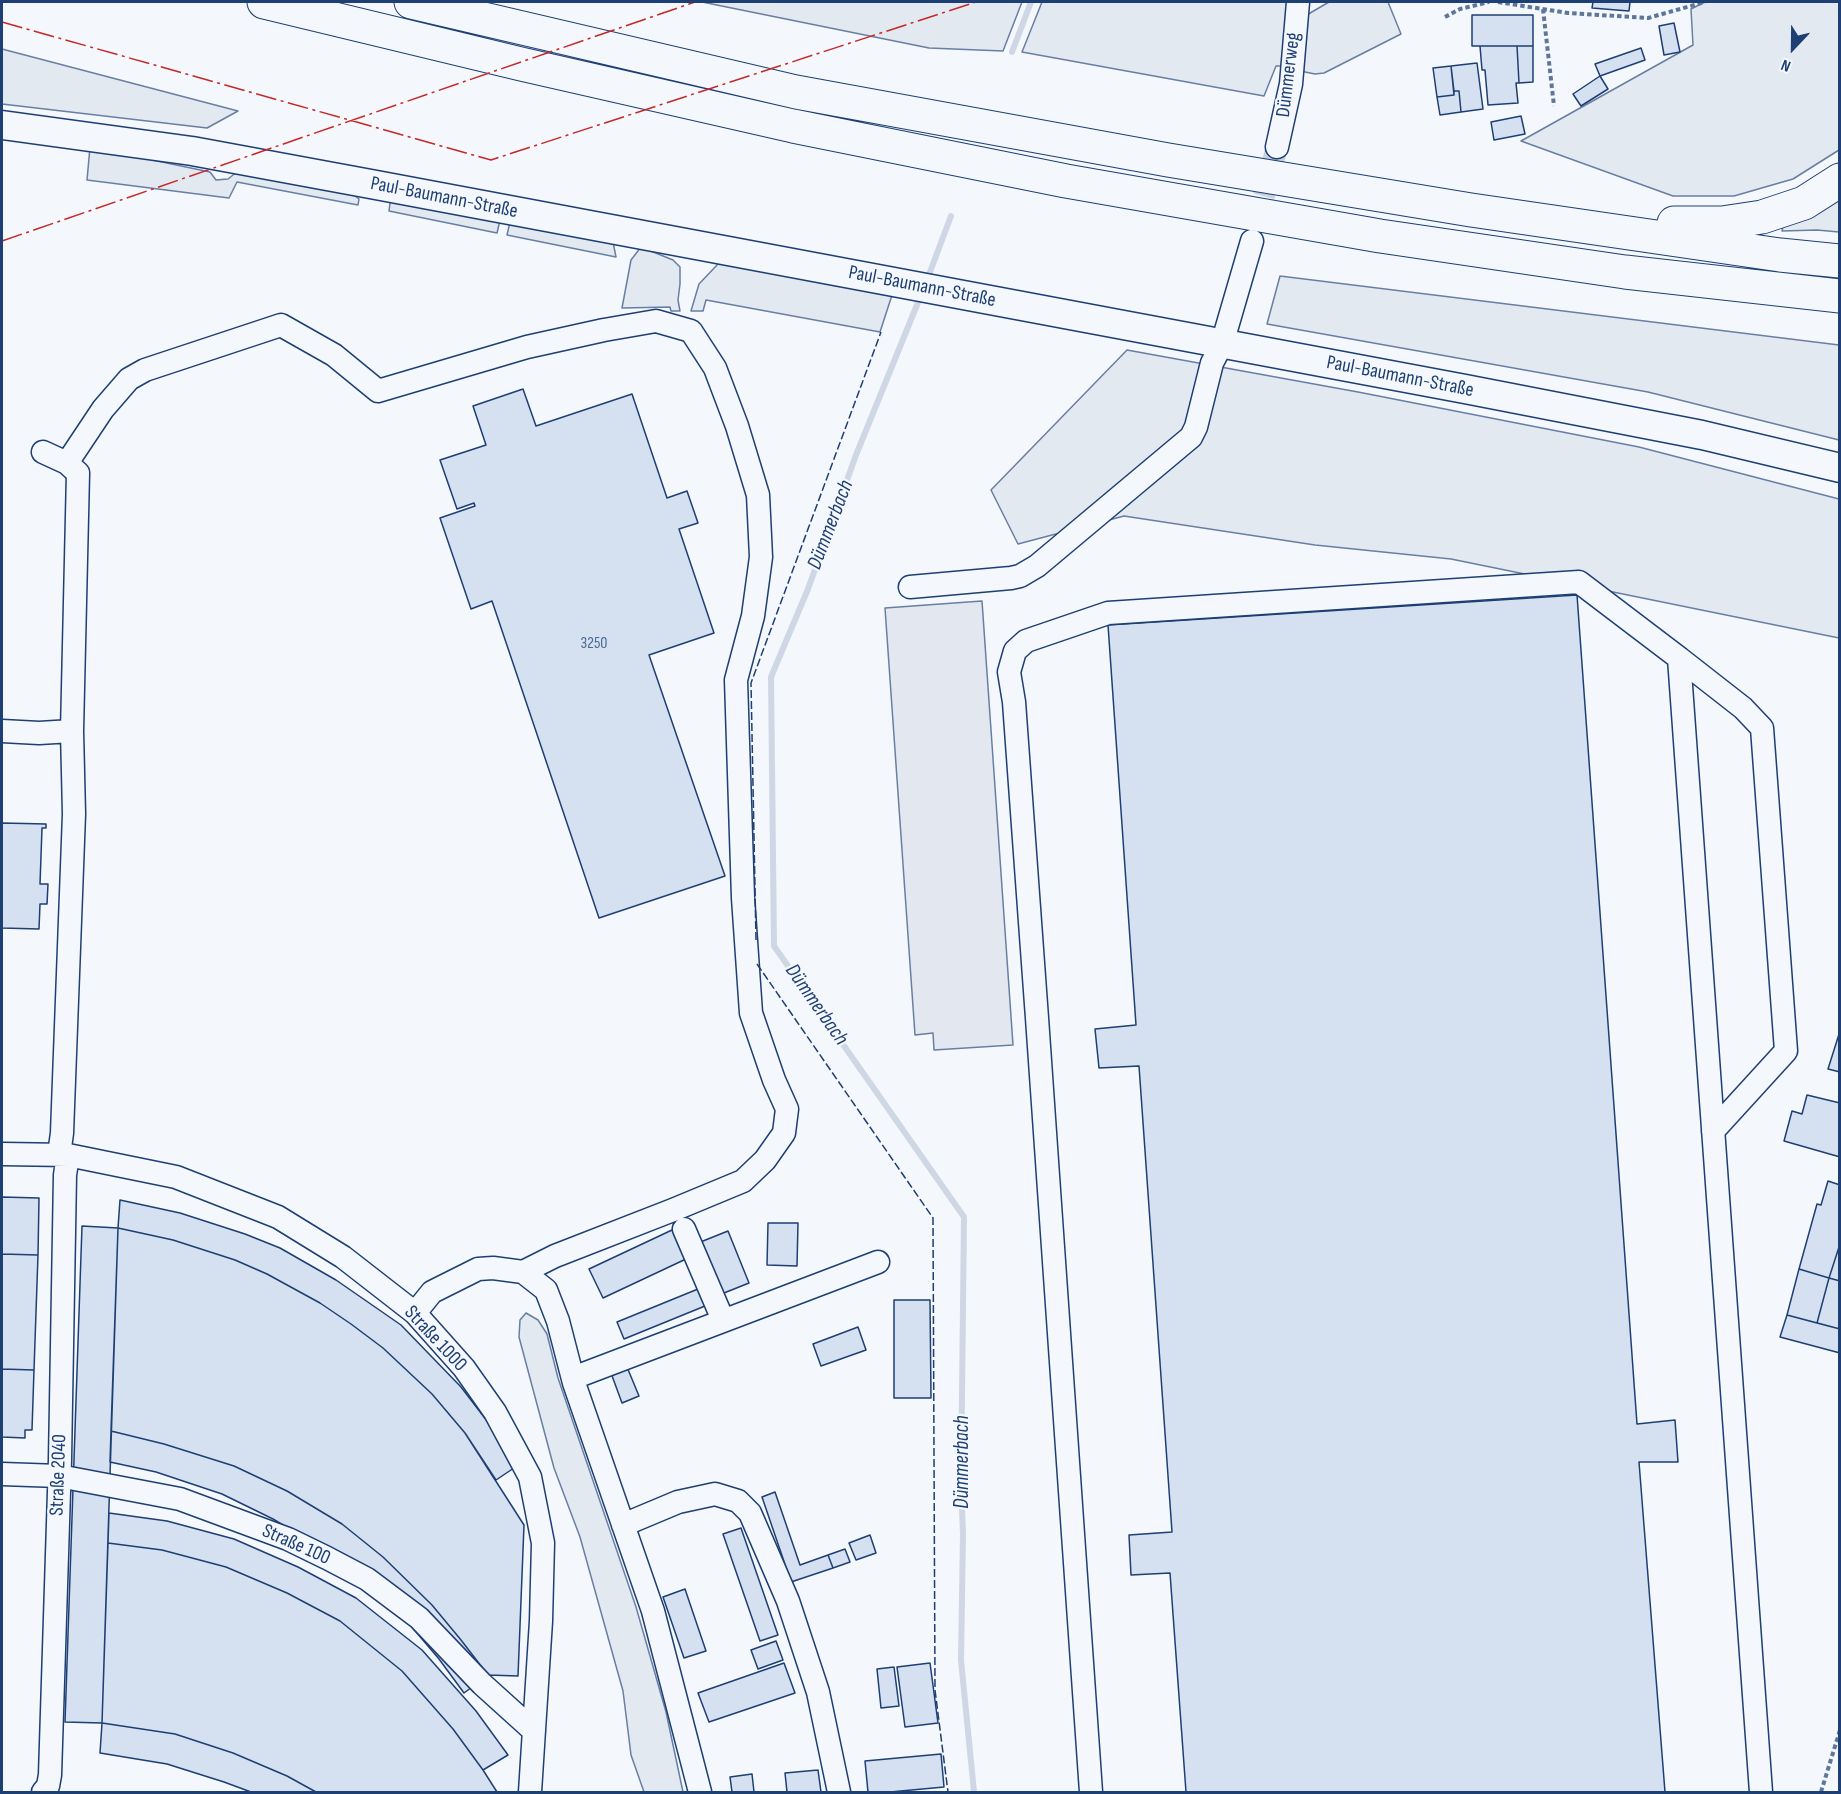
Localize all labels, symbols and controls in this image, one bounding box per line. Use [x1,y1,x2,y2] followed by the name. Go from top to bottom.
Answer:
[1763,18,1823,78] north arrow
[1272,31,1306,119] street label: Dümmerweg
[1779,55,1794,76] text: N
[368,172,520,224] street label: Paul-Baumann-Straße
[846,261,998,313] street label: Paul-Baumann-Straße
[1324,351,1476,403] street label: Paul-Baumann-Straße
[803,477,859,573] water label: Dümmerbach
[581,634,607,654] house number: 3250
[779,960,853,1050] water label: Dümmerbach
[399,1301,471,1377] street label: Straße 1000
[950,1415,976,1509] water label: Dümmerbach
[46,1434,72,1516] street label: Straße 2040
[258,1519,334,1571] street label: Straße 100

